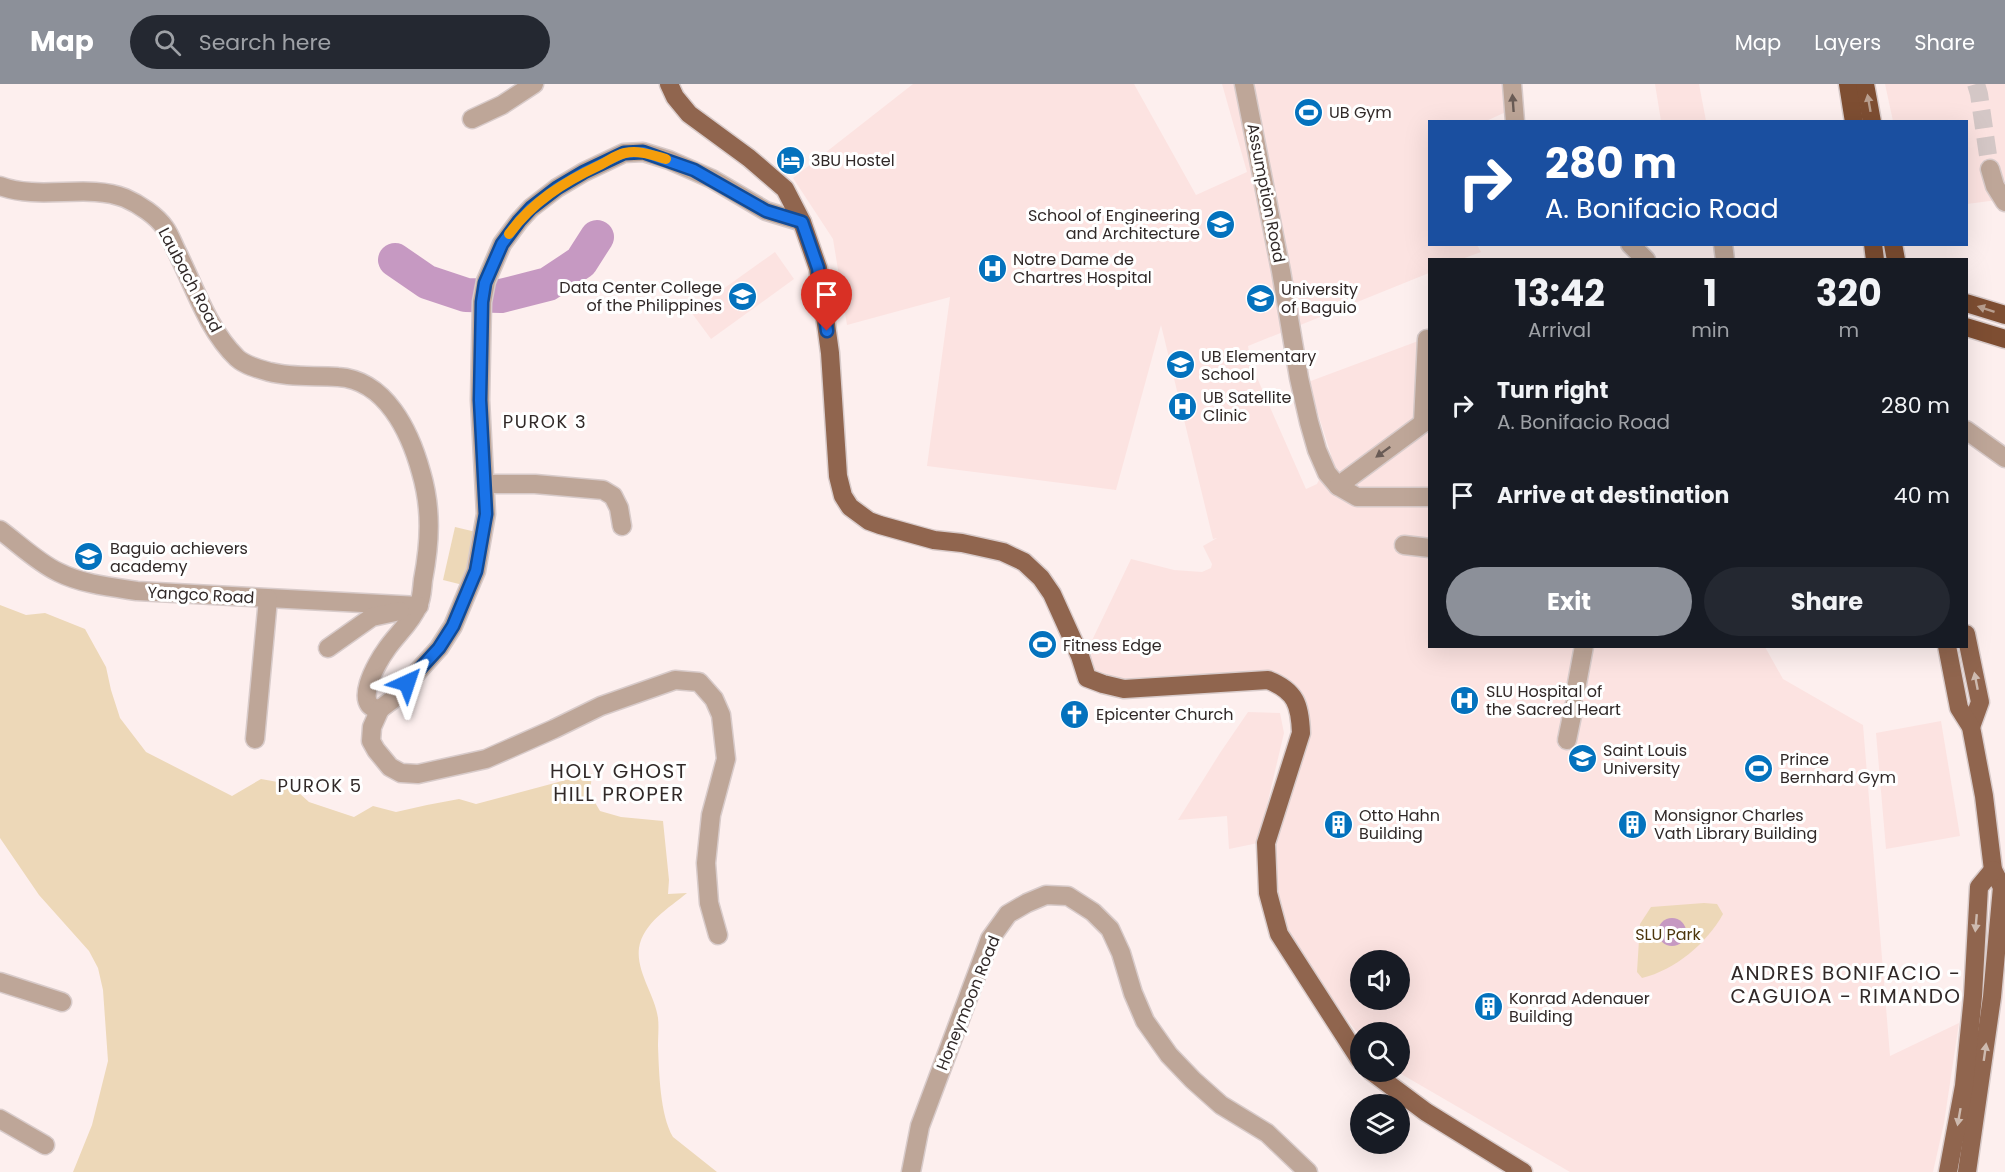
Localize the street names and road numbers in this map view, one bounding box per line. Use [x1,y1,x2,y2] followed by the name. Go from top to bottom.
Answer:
[1241,122,1291,264] street label: Assumption Road
[153,224,227,336] street label: Laubach Road
[147,581,255,609] street label: Yangco Road
[930,932,1006,1074] street label: Honeymoon Road

